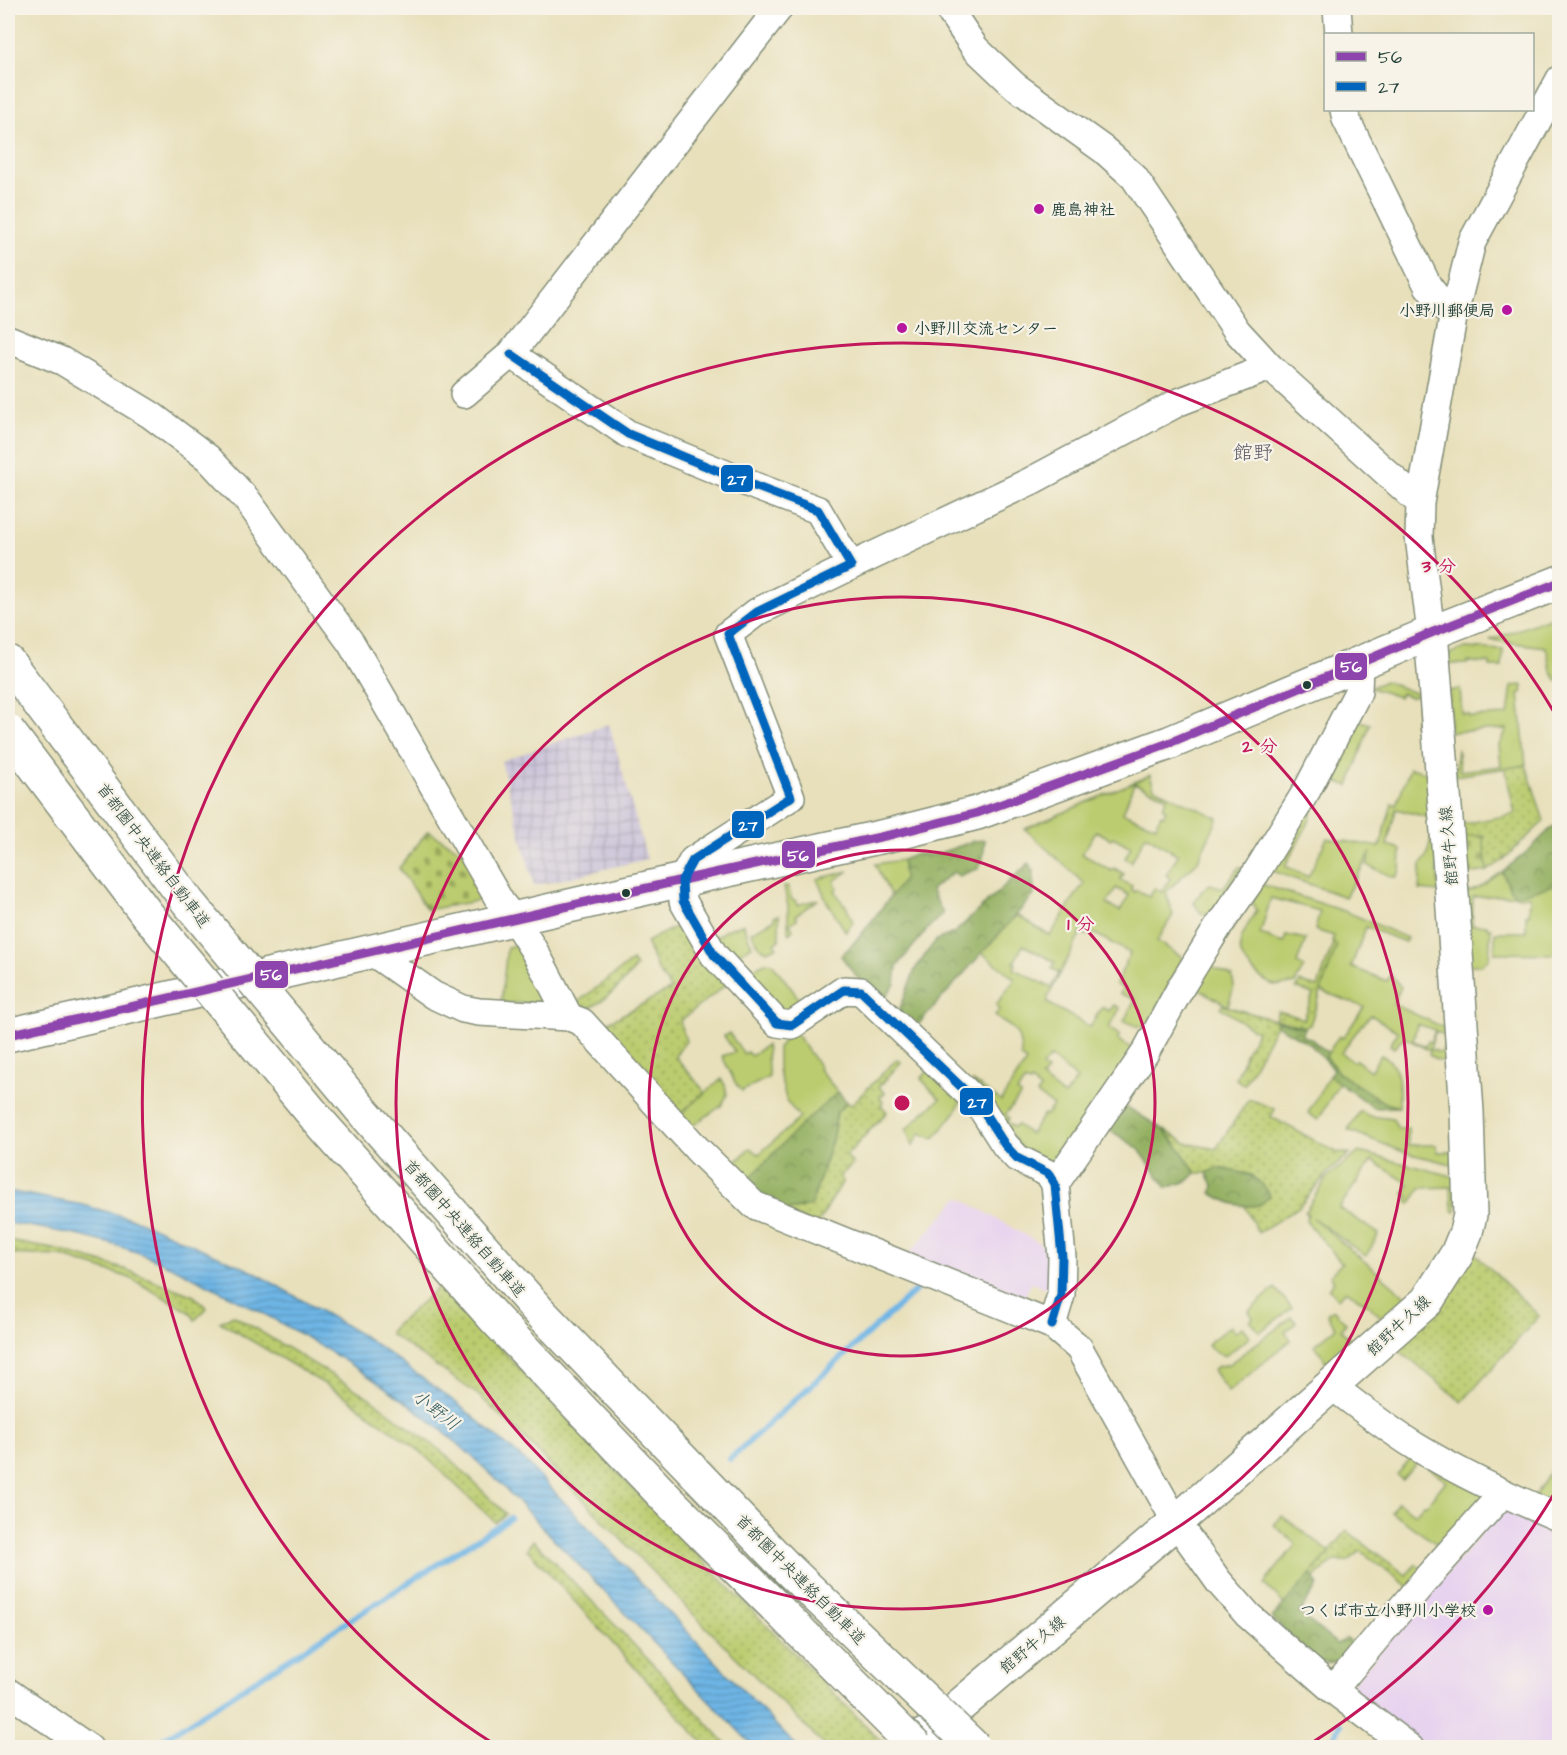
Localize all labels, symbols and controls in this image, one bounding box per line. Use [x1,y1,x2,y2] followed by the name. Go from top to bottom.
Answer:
[1324,33,1534,111] legend
[1378,45,1402,70] text: 56
[1378,75,1399,100] text: 27
[1051,199,1115,221] place label: 鹿島神社
[1032,202,1046,216] marker: 鹿島神社
[1399,300,1495,322] place label: 小野川郵便局
[1500,303,1514,317] marker: 小野川郵便局
[914,318,1058,340] place label: 小野川交流センター
[895,321,909,335] marker: 小野川交流センター
[1233,439,1273,467] district label: 館野
[720,464,754,493] line badge: 27
[727,469,747,491] text: 27
[1421,554,1456,579] text: 3 分
[1334,652,1368,681] line badge: 56
[1340,656,1362,678] text: 56
[1301,679,1313,691] unlabelled marker
[1241,734,1278,759] text: 2 分
[91,779,215,933] street label: 首都圏中央連絡自動車道
[1435,805,1463,887] street label: 館野牛久線
[731,810,765,839] line badge: 27
[738,815,758,837] text: 27
[781,840,816,869] line badge: 56
[787,845,809,867] text: 56
[620,887,632,899] unlabelled marker
[1067,912,1095,937] text: 1 分
[254,960,289,989] line badge: 56
[260,964,282,986] text: 56
[959,1087,994,1116] line badge: 27
[967,1092,987,1114] text: 27
[892,1093,912,1113] centre of rings
[398,1155,530,1302] street label: 首都圏中央連絡自動車道
[1362,1290,1435,1361] street label: 館野牛久線
[407,1384,465,1437] water label: 小野川
[730,1510,870,1650] street label: 首都圏中央連絡自動車道
[1300,1600,1476,1622] place label: つくば市立小野川小学校
[1481,1603,1495,1617] marker: つくば市立小野川小学校
[995,1611,1070,1679] street label: 館野牛久線

